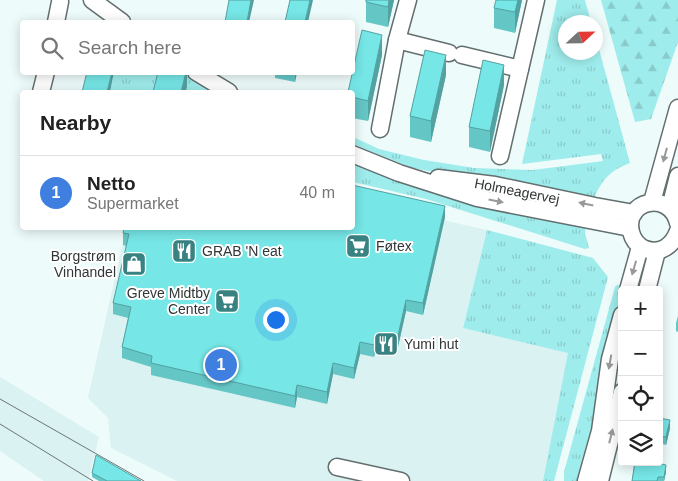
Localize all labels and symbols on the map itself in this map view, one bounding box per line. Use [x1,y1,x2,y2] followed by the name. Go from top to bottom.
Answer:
[558,15,603,60] north arrow
[661,147,669,163] one-way arrow
[473,175,561,207] street label: Holmeagervej
[488,198,504,206] one-way arrow
[578,200,593,208] one-way arrow
[345,233,371,259] supermarket icon: Føtex
[171,238,197,264] restaurant icon: GRAB 'N eat
[376,238,412,254] place label: Føtex
[202,243,282,259] place label: GRAB 'N eat
[51,248,116,280] place label: Borgstrøm Vinhandel
[121,251,147,277] shop icon: Borgstrøm Vinhandel
[630,261,638,276] one-way arrow
[127,285,210,317] place label: Greve Midtby Center
[214,288,240,314] supermarket icon: Greve Midtby Center
[263,307,289,333] your location
[373,331,399,357] restaurant icon: Yumi hut
[404,336,459,352] place label: Yumi hut
[205,346,237,384] pin: 1
[606,355,614,371] one-way arrow
[607,429,615,444] one-way arrow

